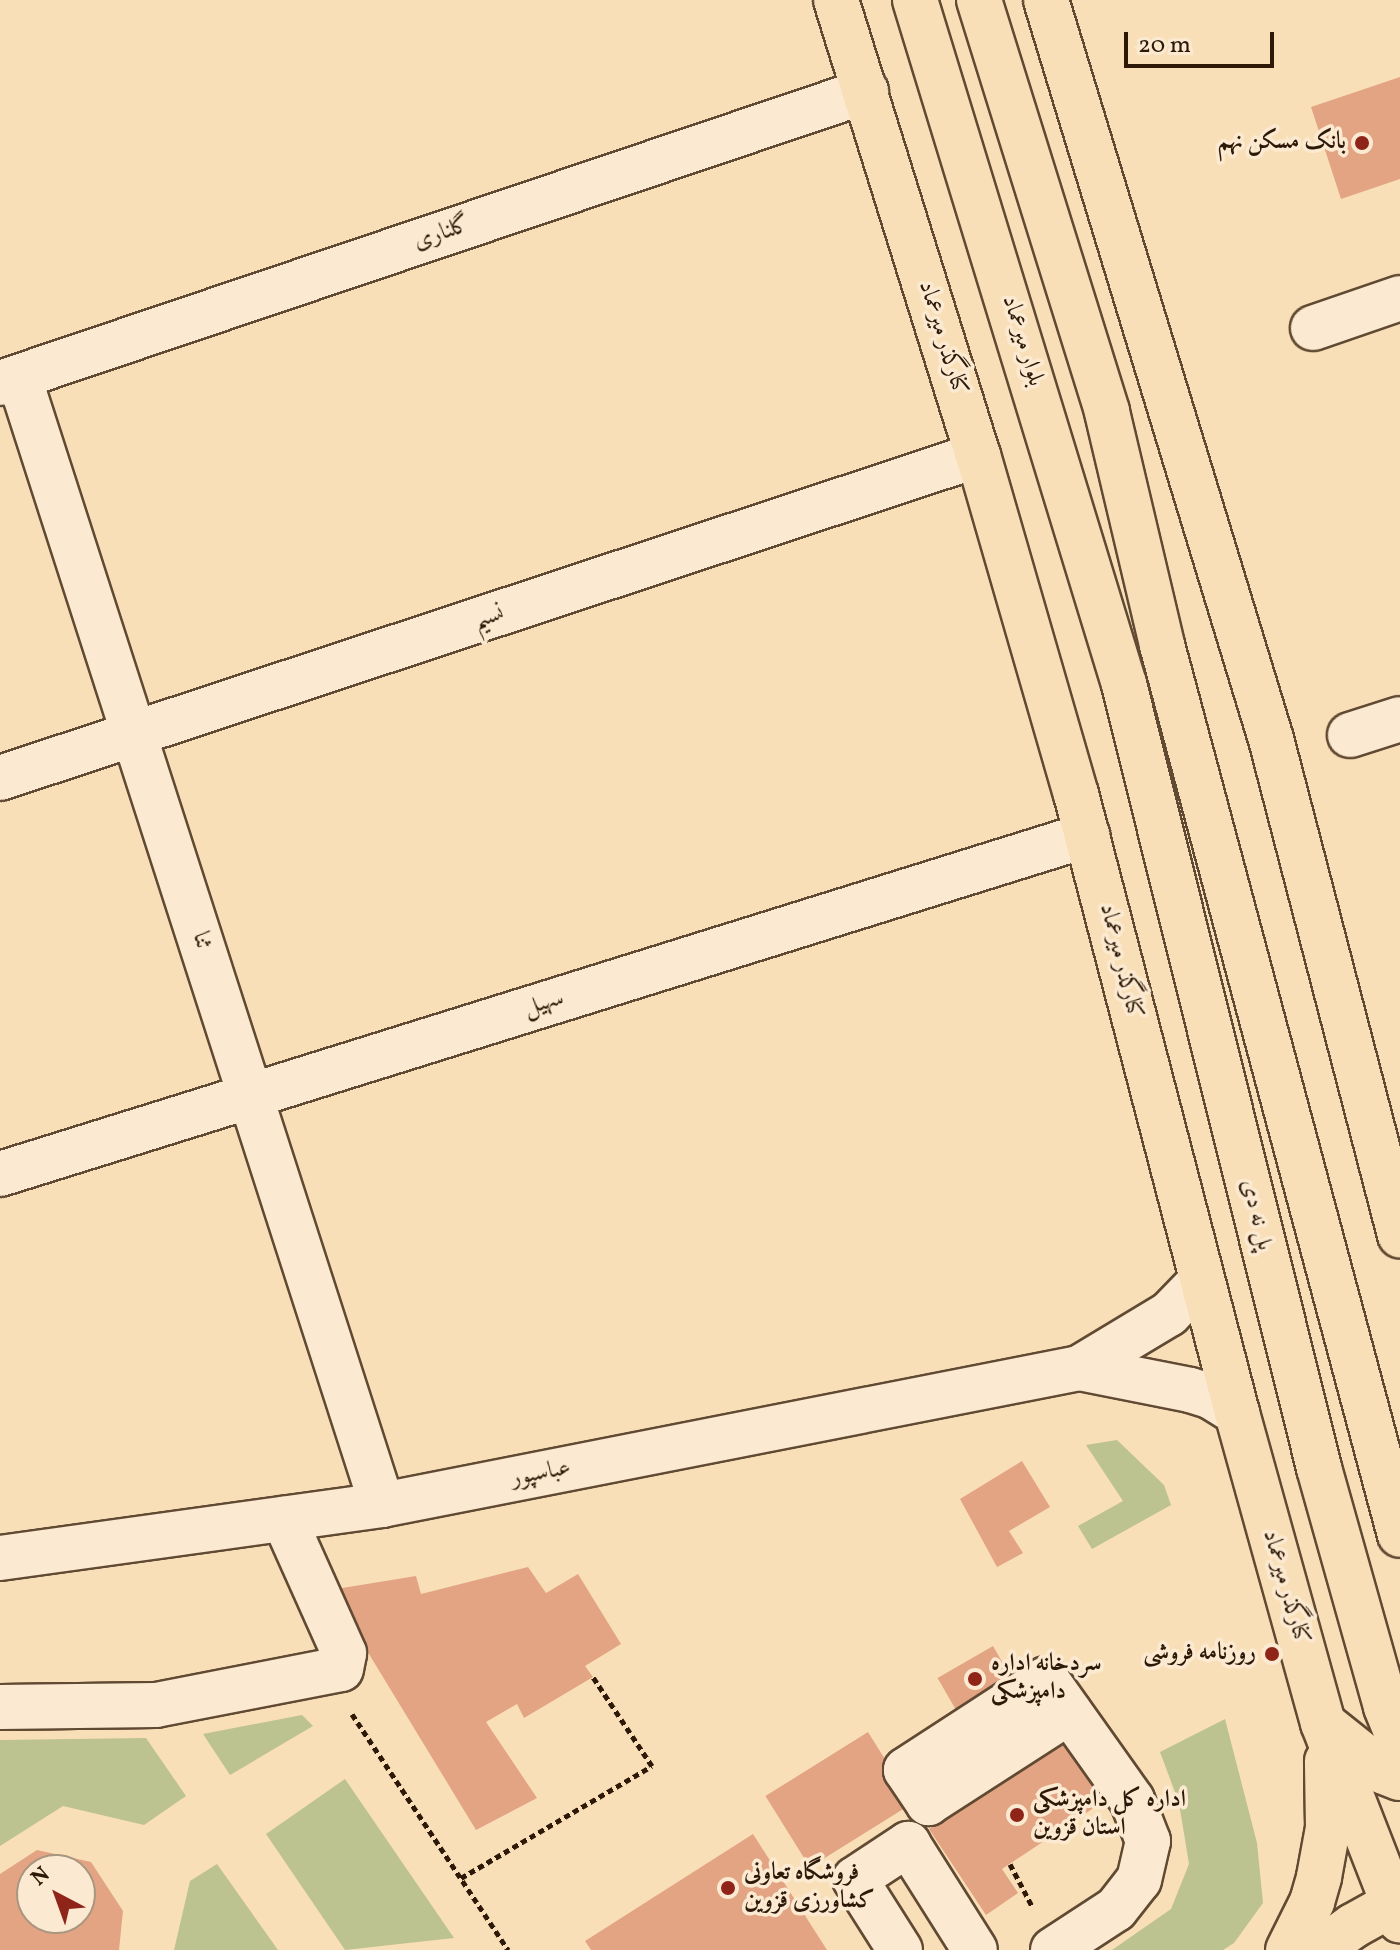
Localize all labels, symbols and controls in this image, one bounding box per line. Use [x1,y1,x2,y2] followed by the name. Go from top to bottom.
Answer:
[1128,16,1278,66] scale bar
[1138,29,1191,63] text: 20 m
[1218,129,1346,157] place label: بانک مسکن نهم
[1353,134,1371,152] marker: بانک مسکن نهم
[410,211,474,257] street label: گلناری
[911,278,973,398] street label: کنارگذر میرعماد
[995,292,1049,390] street label: بلوار میرعماد
[470,600,508,636] street label: نسیم
[1092,900,1148,1022] street label: کنارگذر میرعماد
[185,928,217,954] street label: ثنا
[520,984,568,1024] street label: سهیل
[1233,1176,1279,1254] street label: پل نه دی
[509,1454,573,1494] street label: عباسپور
[1255,1526,1315,1648] street label: کنارگذر میرعماد
[1143,1640,1256,1668] place label: روزنامه فروشی
[1263,1645,1281,1663] marker: روزنامه فروشی
[991,1651,1101,1707] place label: سردخانه اداره دامپزشکی
[966,1670,984,1688] marker: سردخانه اداره دامپزشکی
[1033,1787,1186,1843] place label: اداره کل دامپزشکی استان قزوین
[1008,1806,1026,1824] marker: اداره کل دامپزشکی استان قزوین
[16,1854,96,1934] north arrow
[25,1860,57,1894] text: N
[744,1860,875,1916] place label: فروشگاه تعاونی کشاورزی قزوین
[719,1879,737,1897] marker: فروشگاه تعاونی کشاورزی قزوین

